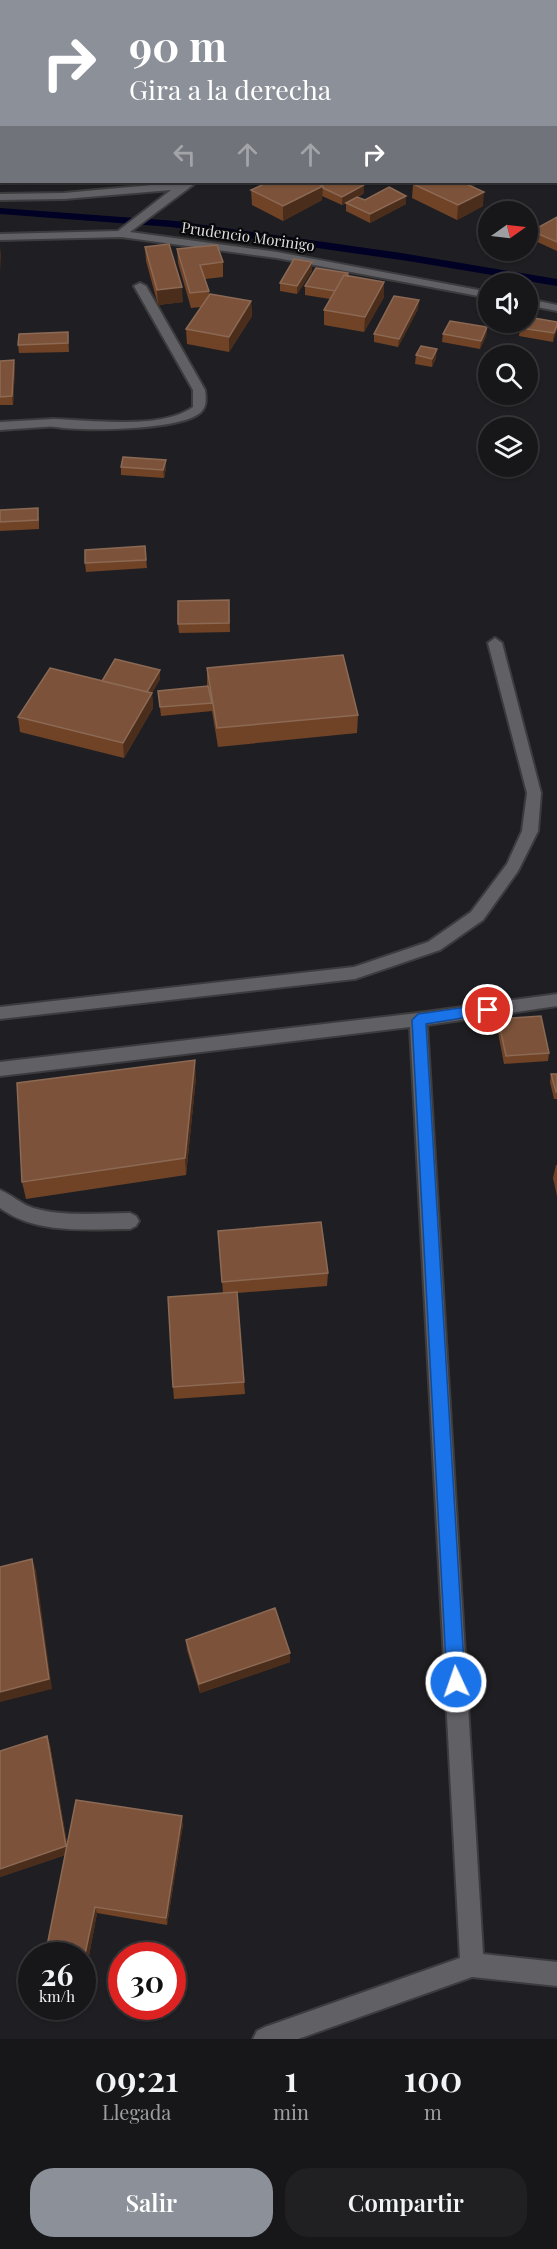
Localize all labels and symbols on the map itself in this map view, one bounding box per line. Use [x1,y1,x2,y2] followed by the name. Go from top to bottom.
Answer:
[478,201,538,261] north arrow
[180,217,316,255] street label: Prudencio Morinigo
[462,984,513,1035] pin
[424,1650,488,1714] position arrow
[108,1942,186,2020] speed limit sign: 30

